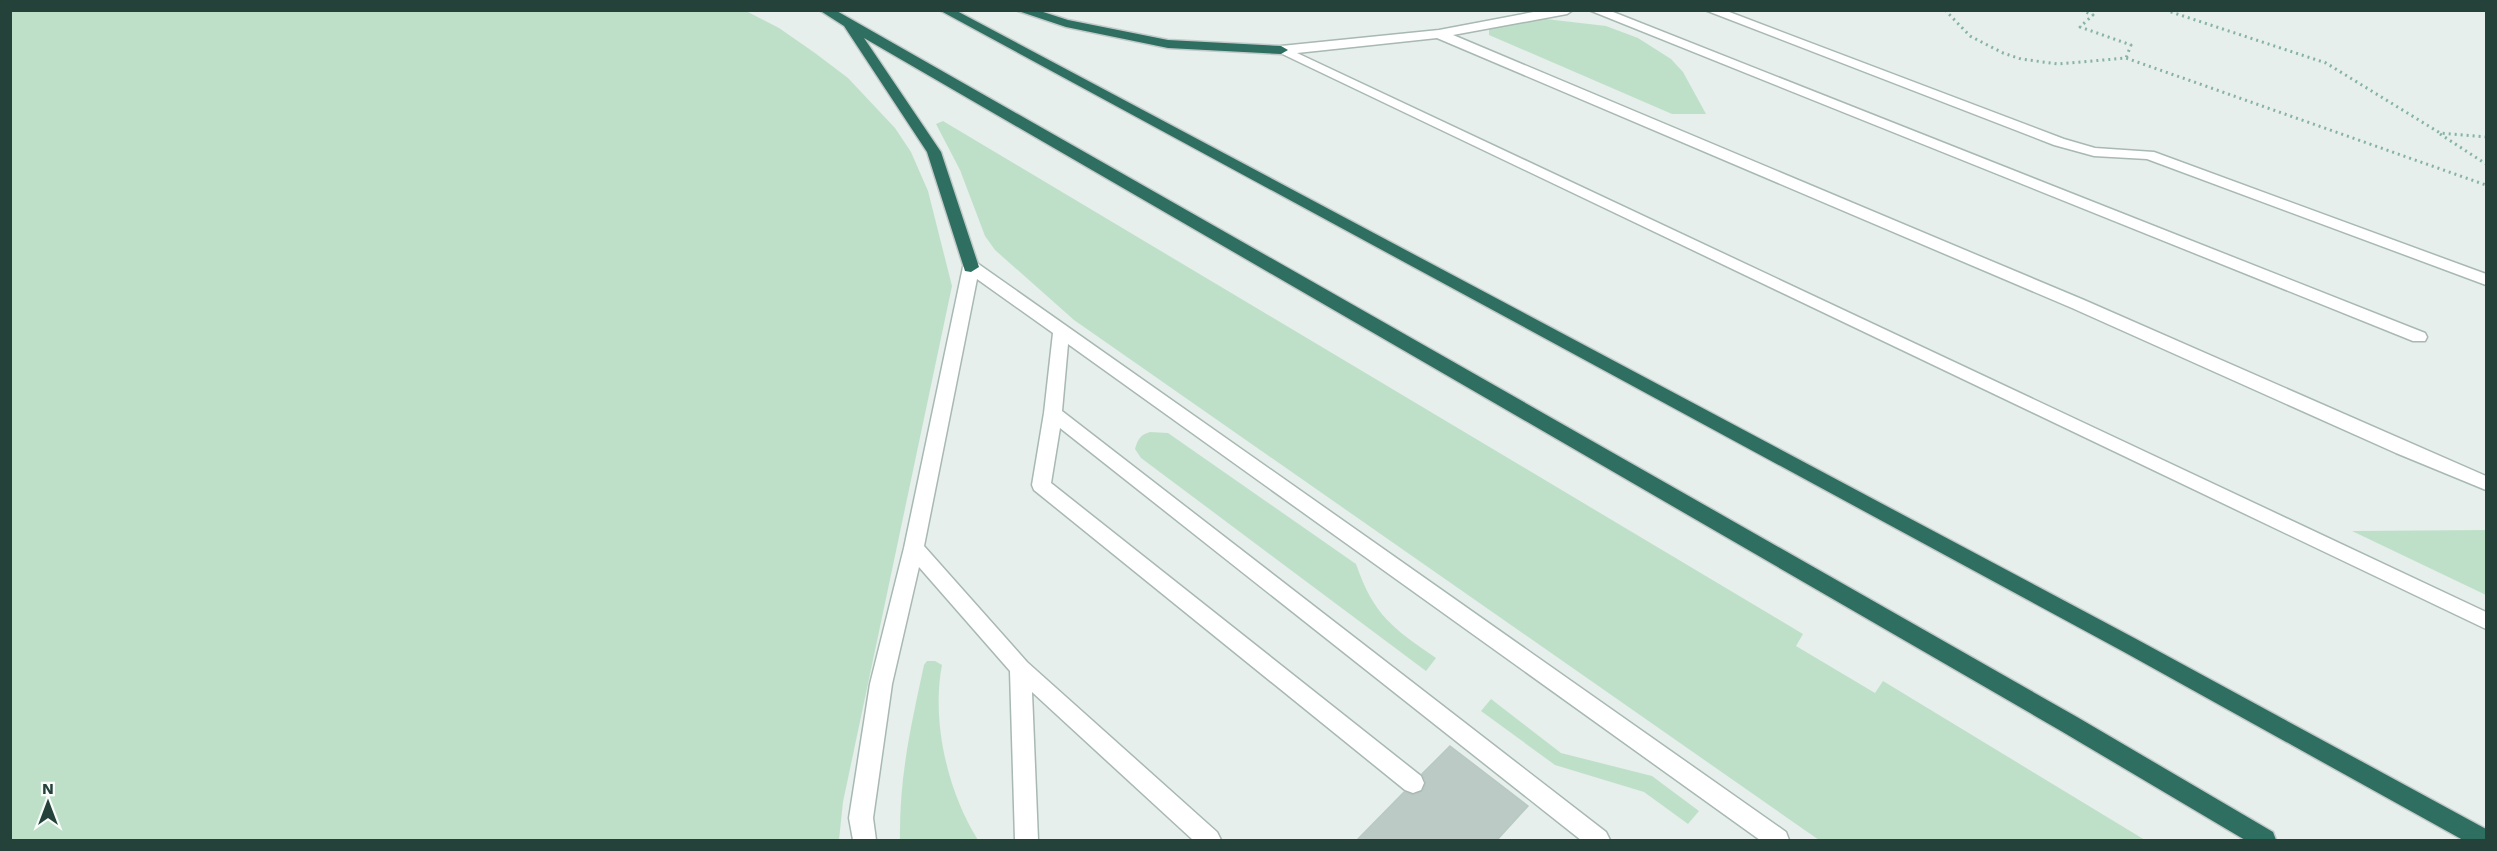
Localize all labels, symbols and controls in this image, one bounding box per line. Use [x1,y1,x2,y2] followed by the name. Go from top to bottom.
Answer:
[18,773,78,833] north arrow
[42,779,54,798] text: N

